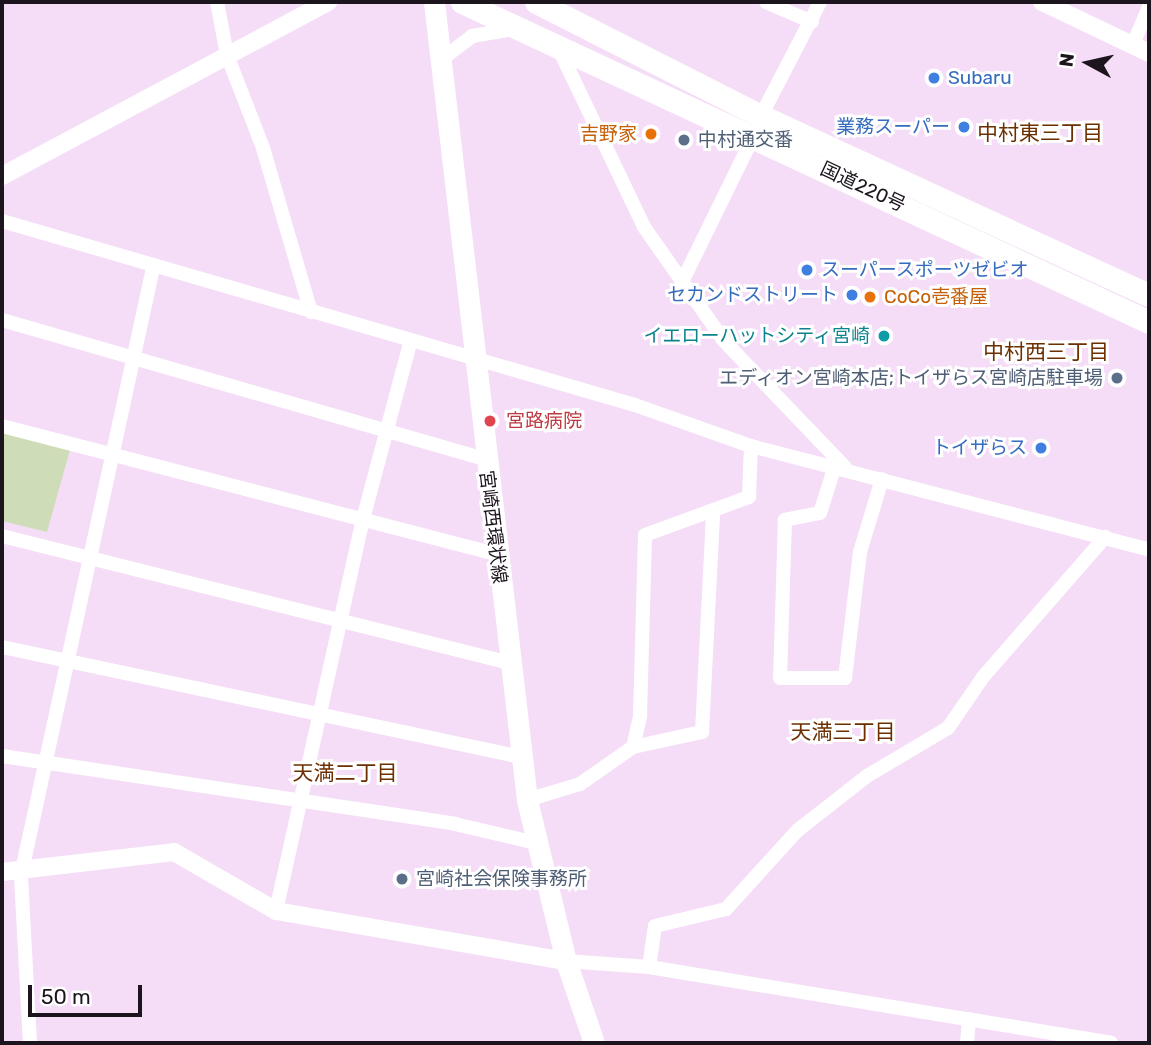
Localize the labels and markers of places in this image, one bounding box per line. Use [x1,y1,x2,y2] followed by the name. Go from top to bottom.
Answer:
[948,67,1012,89] place label: Subaru
[926,70,942,86] marker: Subaru
[836,116,950,138] place label: 業務スーパー
[956,119,972,135] marker: 業務スーパー
[580,123,637,145] place label: 吉野家
[643,126,659,142] marker: 吉野家
[698,129,793,151] place label: 中村通交番
[676,132,692,148] marker: 中村通交番
[821,259,1030,281] place label: スーパースポーツゼビオ
[799,262,815,278] marker: スーパースポーツゼビオ
[667,284,838,306] place label: セカンドストリート
[884,286,988,308] place label: CoCo壱番屋
[844,287,860,303] marker: セカンドストリート
[862,289,878,305] marker: CoCo壱番屋
[642,325,870,347] place label: イエローハットシティ宮崎
[876,328,892,344] marker: イエローハットシティ宮崎
[718,367,1103,389] place label: エディオン宮崎本店;トイザらス宮崎店駐車場
[1109,370,1125,386] marker: エディオン宮崎本店;トイザらス宮崎店駐車場
[506,410,582,432] place label: 宮路病院
[480,411,500,431] marker: 宮路病院
[932,437,1027,459] place label: トイザらス
[1033,440,1049,456] marker: トイザらス
[416,868,587,890] place label: 宮崎社会保険事務所
[394,871,410,887] marker: 宮崎社会保険事務所

